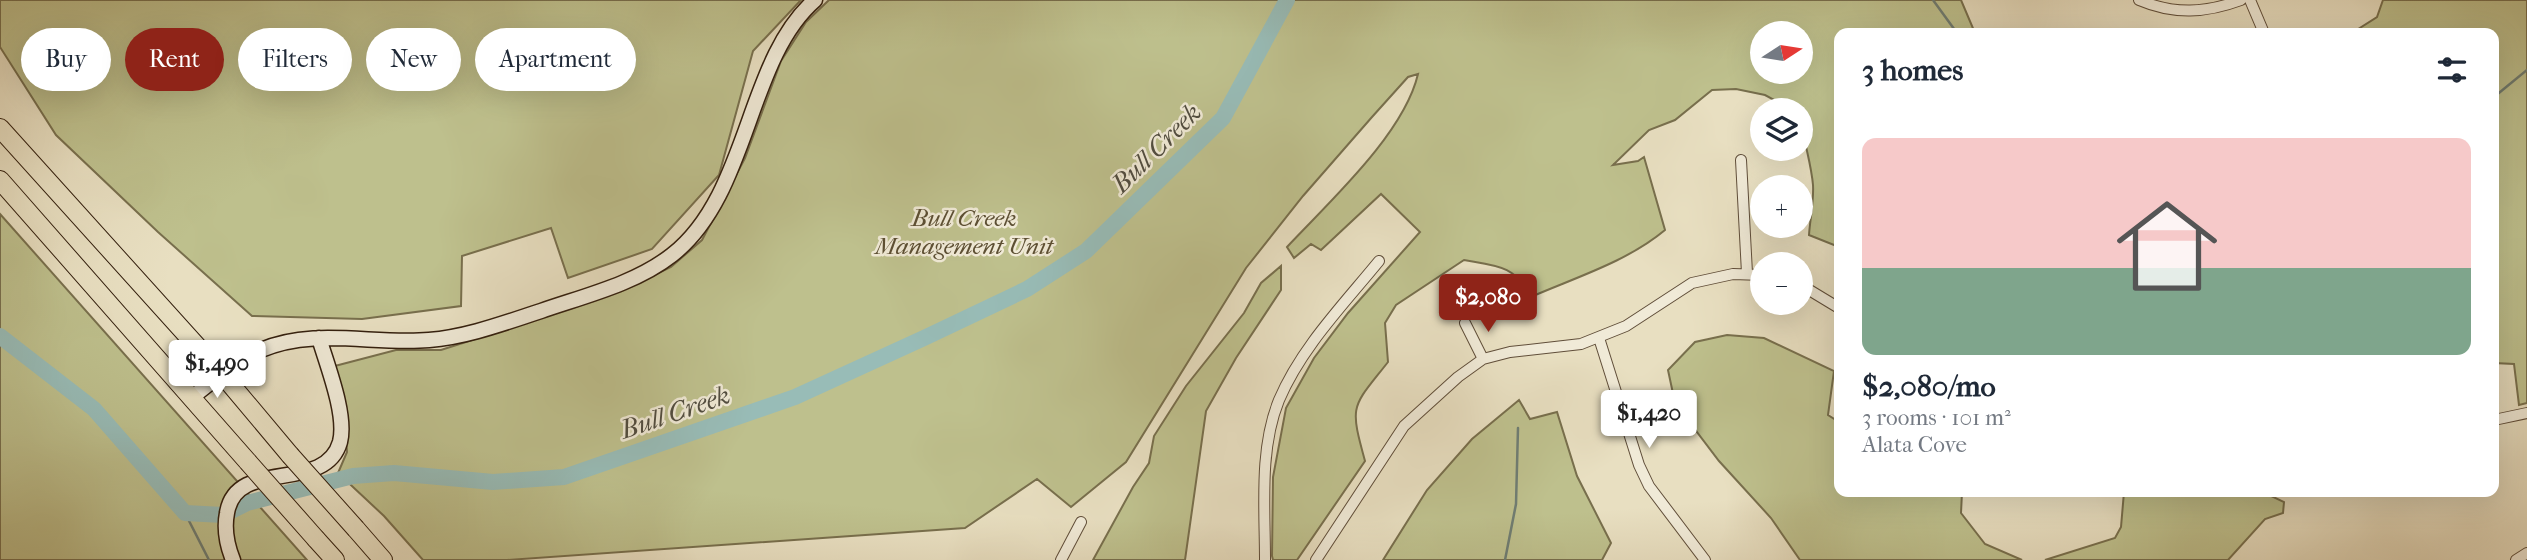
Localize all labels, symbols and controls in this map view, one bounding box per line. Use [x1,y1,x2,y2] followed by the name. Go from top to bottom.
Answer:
[1750,21,1813,84] north arrow
[1750,21,1813,315] map controls
[21,28,111,91] chip: Buy
[125,28,224,91] chip: Rent
[238,28,352,91] chip: Filters
[366,28,461,91] chip: New
[475,28,636,91] chip: Apartment
[2433,51,2471,89] icon: filters
[1862,53,1963,88] text: 3 homes
[1104,97,1208,201] water label: Bull Creek
[1750,98,1813,161] button: layers
[1750,175,1813,238] button: +
[2104,183,2230,309] icon: home
[873,204,1055,260] park label: Bull Creek Management Unit
[1750,252,1813,315] button: −
[1431,274,1545,334] pin: $2,080
[1455,283,1521,310] text: $2,080
[160,340,274,400] pin: $1,490
[185,349,249,376] text: $1,490
[1862,369,1996,404] text: $2,080/mo
[614,379,734,446] water label: Bull Creek
[1592,391,1706,450] pin: $1,420
[1617,399,1681,426] text: $1,420
[1862,404,2011,431] text: 3 rooms · 101 m²
[1862,431,1967,458] text: Alata Cove

